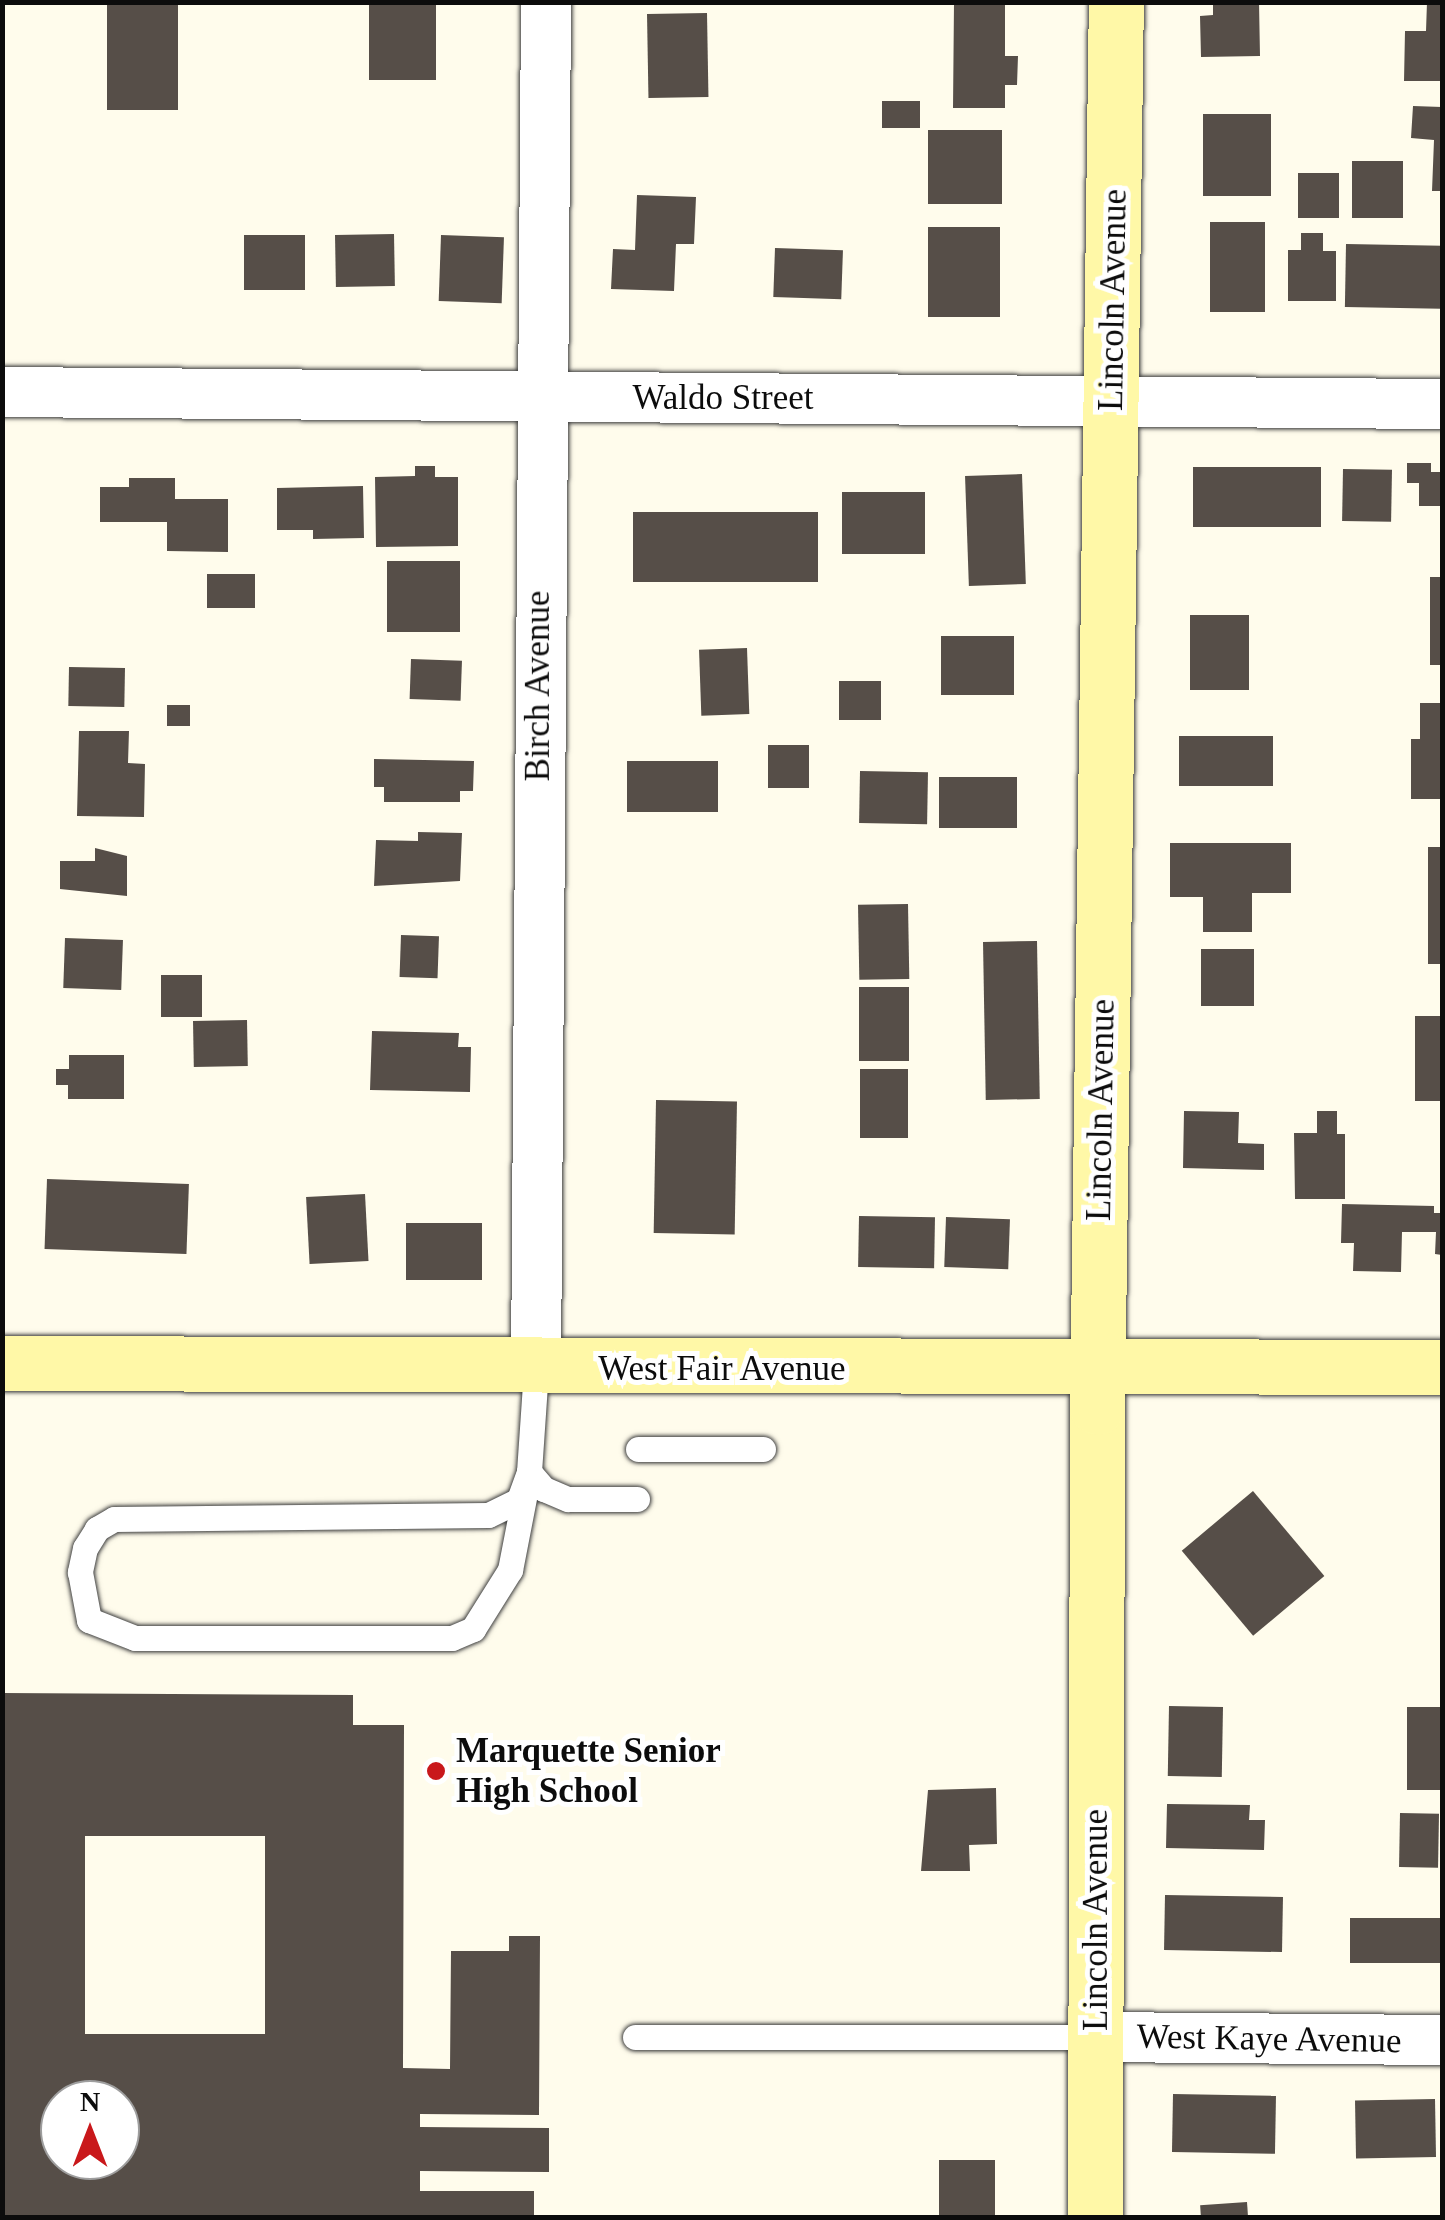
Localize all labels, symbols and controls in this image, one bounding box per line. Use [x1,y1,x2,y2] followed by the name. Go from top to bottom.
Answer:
[1090,188,1136,412] street label: Lincoln Avenue
[633,377,813,419] street label: Waldo Street
[517,590,559,782] street label: Birch Avenue
[1078,998,1124,1222] street label: Lincoln Avenue
[597,1348,847,1390] street label: West Fair Avenue
[456,1730,721,1812] place label: Marquette Senior High School
[425,1760,447,1782] marker: Marquette Senior High School
[1075,1808,1117,2032] street label: Lincoln Avenue
[1135,2016,1403,2062] street label: West Kaye Avenue
[40,2080,140,2180] north arrow
[80,2086,100,2117] text: N

